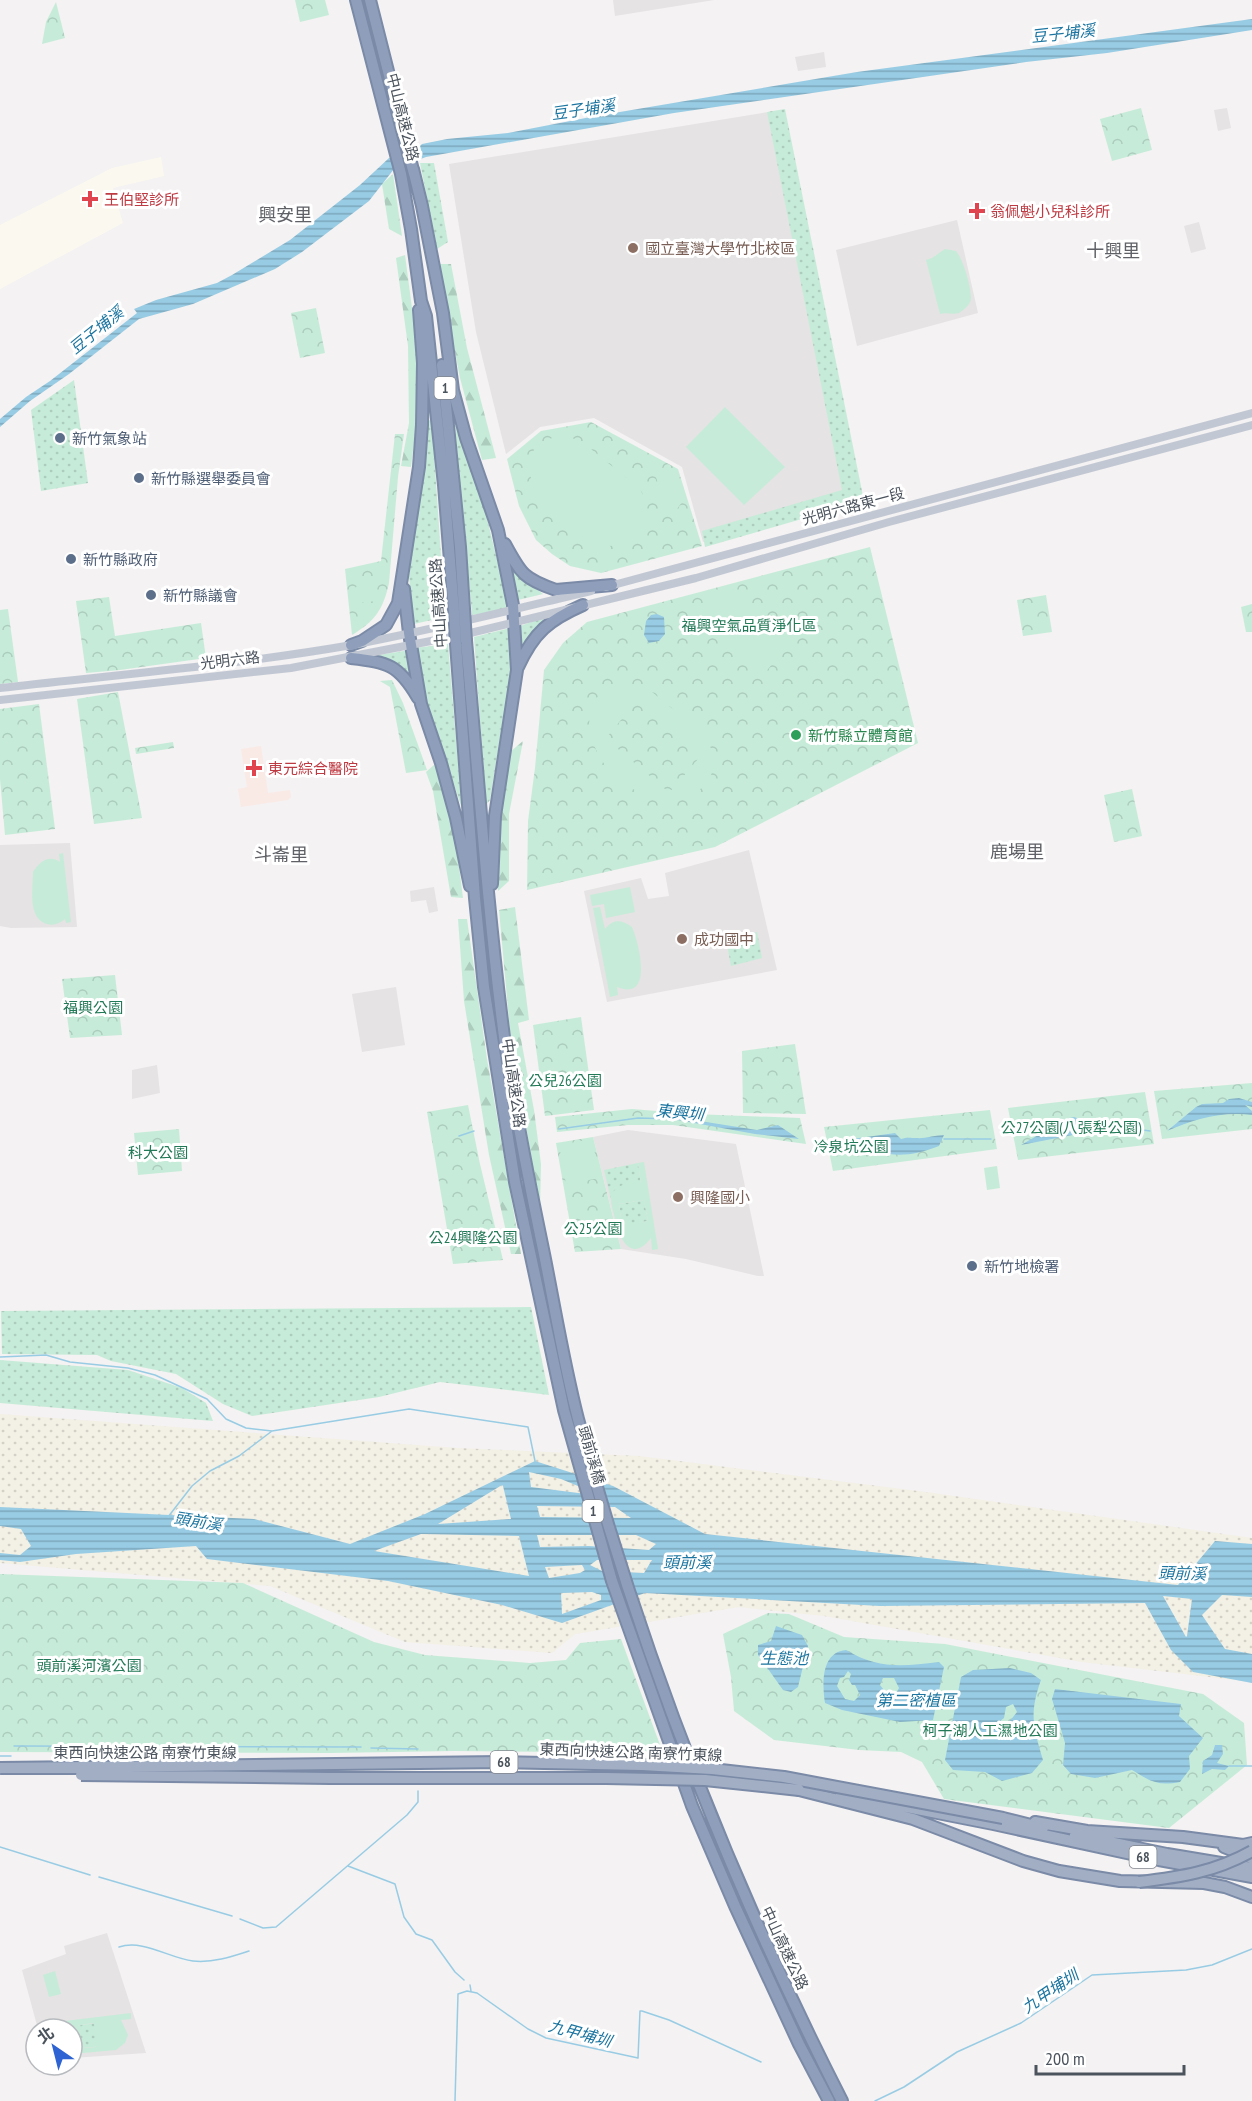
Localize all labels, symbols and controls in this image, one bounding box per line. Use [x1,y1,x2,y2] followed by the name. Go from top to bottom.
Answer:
[1030,20,1098,46] water label: 豆子埔溪
[383,71,423,163] street label: 中山高速公路
[550,94,618,123] water label: 豆子埔溪
[81,190,99,208] marker: 王伯堅診所
[104,190,179,209] place label: 王伯堅診所
[968,202,986,220] marker: 翁佩魁小兒科診所
[990,202,1110,221] place label: 翁佩魁小兒科診所
[258,203,312,226] district label: 興安里
[645,239,795,258] place label: 國立臺灣大學竹北校區
[1086,239,1140,262] district label: 十興里
[626,241,640,255] marker: 國立臺灣大學竹北校區
[65,301,129,358] water label: 豆子埔溪
[434,377,456,399] road number: 1
[72,429,147,448] place label: 新竹氣象站
[53,431,67,445] marker: 新竹氣象站
[151,469,271,488] place label: 新竹縣選舉委員會
[132,471,146,485] marker: 新竹縣選舉委員會
[800,483,906,529] street label: 光明六路東一段
[83,550,158,569] place label: 新竹縣政府
[64,552,78,566] marker: 新竹縣政府
[425,557,451,649] street label: 中山高速公路
[163,586,238,605] place label: 新竹縣議會
[144,588,158,602] marker: 新竹縣議會
[681,616,817,635] park label: 福興空氣品質淨化區
[199,647,261,673] street label: 光明六路
[808,726,913,745] place label: 新竹縣立體育館
[789,728,803,742] marker: 新竹縣立體育館
[245,759,263,777] marker: 東元綜合醫院
[268,759,358,778] place label: 東元綜合醫院
[990,840,1044,863] district label: 鹿場里
[254,843,308,866] district label: 斗崙里
[694,930,754,949] place label: 成功國中
[675,932,689,946] marker: 成功國中
[63,998,123,1017] park label: 福興公園
[498,1037,530,1129] street label: 中山高速公路
[528,1071,602,1090] park label: 公兒26公園
[655,1100,707,1125] water label: 東興圳
[1001,1118,1142,1137] park label: 公27公園(八張犁公園)
[813,1137,889,1156] park label: 冷泉坑公園
[128,1143,188,1162] park label: 科大公園
[690,1188,750,1207] place label: 興隆國小
[671,1190,685,1204] marker: 興隆國小
[564,1219,622,1238] park label: 公25公園
[429,1228,517,1247] park label: 公24興隆公園
[984,1257,1059,1276] place label: 新竹地檢署
[965,1259,979,1273] marker: 新竹地檢署
[575,1424,609,1486] street label: 頭前溪橋
[582,1500,604,1522] road number: 1
[173,1507,225,1535] water label: 頭前溪
[663,1552,713,1572] water label: 頭前溪
[1158,1563,1208,1583] water label: 頭前溪
[760,1648,810,1668] water label: 生態池
[36,1656,142,1675] park label: 頭前溪河濱公園
[876,1690,958,1710] water label: 第二密植區
[922,1721,1058,1740] park label: 柯子湖人工濕地公園
[539,1739,723,1765] street label: 東西向快速公路 南寮竹東線
[53,1743,237,1762] street label: 東西向快速公路 南寮竹東線
[490,1751,518,1773] road number: 68
[1130,1846,1156,1868] road number: 68
[757,1903,813,1993] street label: 中山高速公路
[1018,1964,1084,2017] water label: 九甲埔圳
[546,2015,615,2051] water label: 九甲埔圳
[24,2017,84,2077] north arrow
[33,2022,58,2047] text: 北
[1036,2038,1184,2076] scale bar
[1045,2047,1085,2070] text: 200 m

